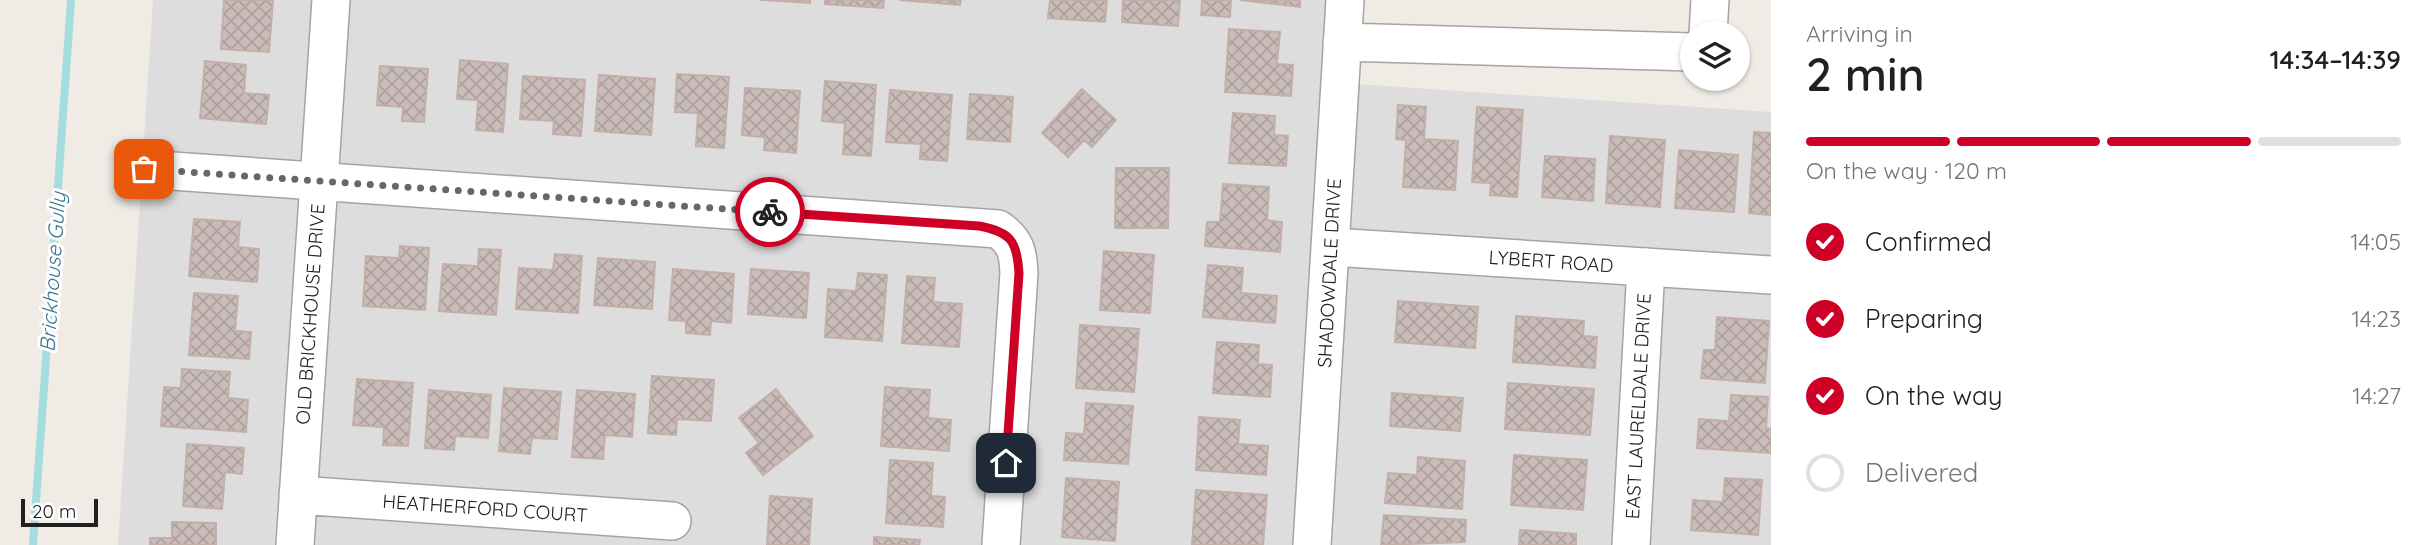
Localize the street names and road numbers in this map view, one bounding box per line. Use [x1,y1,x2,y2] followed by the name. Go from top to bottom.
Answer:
[1312,178,1346,368] street label: SHADOWDALE DRIVE
[290,203,330,425] street label: OLD BRICKHOUSE DRIVE
[1488,245,1614,277] street label: LYBERT ROAD
[1620,292,1656,520] street label: EAST LAURELDALE DRIVE
[382,489,588,527] street label: HEATHERFORD COURT

